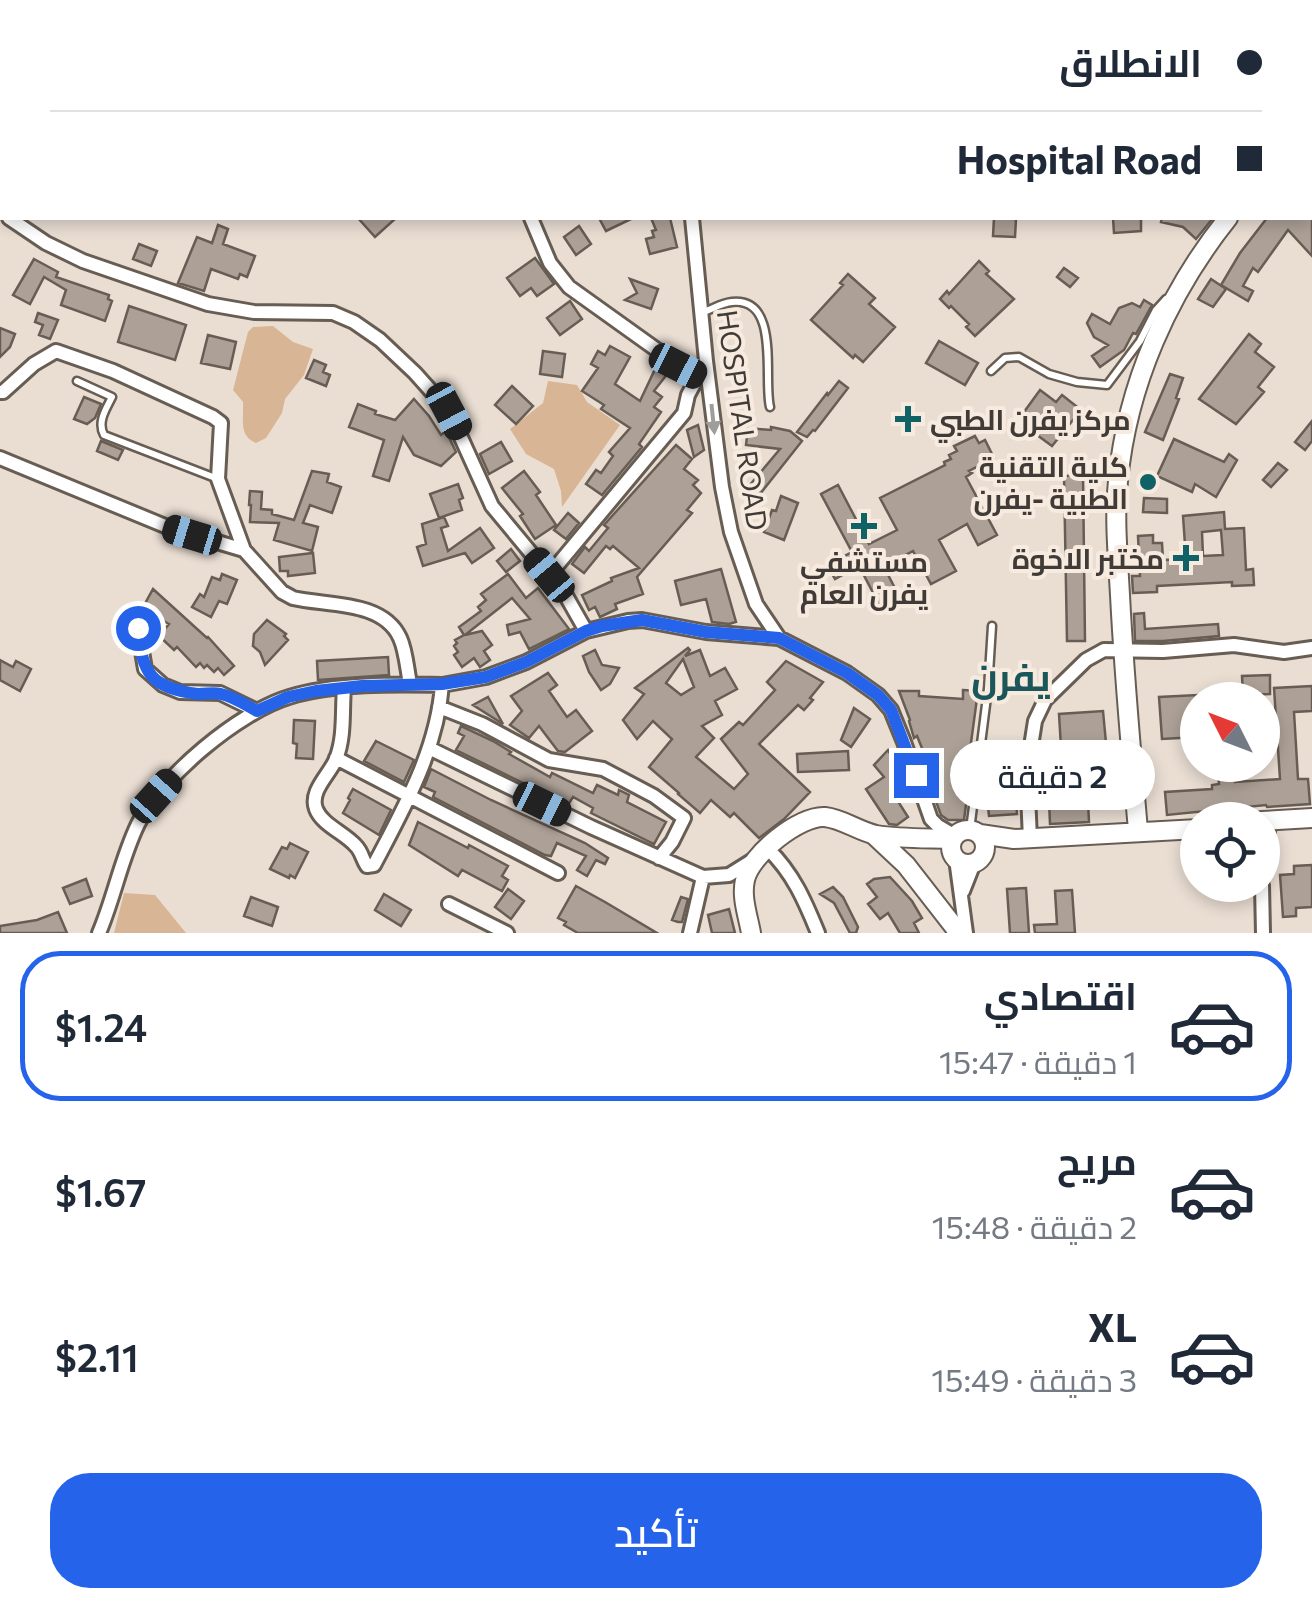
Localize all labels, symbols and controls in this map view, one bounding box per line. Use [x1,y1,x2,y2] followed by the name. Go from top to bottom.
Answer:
[1059,38,1202,85] text: الانطلاق
[957,135,1202,182] text: Hospital Road
[711,308,775,532] street label: HOSPITAL ROAD
[644,339,712,393] car
[422,377,476,445] car
[930,402,1131,443] place label: مركز يفرن الطبي
[705,404,721,435] one-way arrow
[895,406,921,432] marker: مركز يفرن الطبي
[973,449,1128,516] place label: كلية التقنية الطبية -يفرن
[1137,471,1159,493] marker: كلية التقنية الطبية -يفرن
[159,512,225,558] car
[851,513,877,539] marker: مستشفي يفرن العام
[1012,541,1164,576] place label: مختبر الاخوة
[518,542,580,608] car
[800,544,928,614] place label: مستشفي يفرن العام
[1173,545,1199,571] marker: مختبر الاخوة
[116,606,161,651] route start
[971,652,1051,701] district label: يفرن
[1180,682,1280,782] north arrow
[1180,682,1280,902] map controls
[951,740,1156,810] callout: 2 دقيقة
[894,753,939,798] route end
[998,755,1107,795] text: 2 دقيقة
[125,764,187,828] car
[508,777,576,831] car
[1180,802,1280,902] button: locate
[984,971,1137,1018] text: اقتصادي
[1167,981,1257,1071] icon: car
[55,1003,147,1050] text: $1.24
[939,1041,1137,1081] text: 1 دقيقة · 15:47
[1057,1136,1137,1183] text: مريح
[1167,1146,1257,1236] icon: car
[55,1168,146,1215] text: $1.67
[932,1206,1137,1246] text: 2 دقيقة · 15:48
[1088,1303,1137,1350] text: XL
[1167,1311,1257,1401] icon: car
[55,1333,139,1380] text: $2.11
[931,1359,1137,1399] text: 3 دقيقة · 15:49
[50,1473,1262,1588] button: تأكيد

